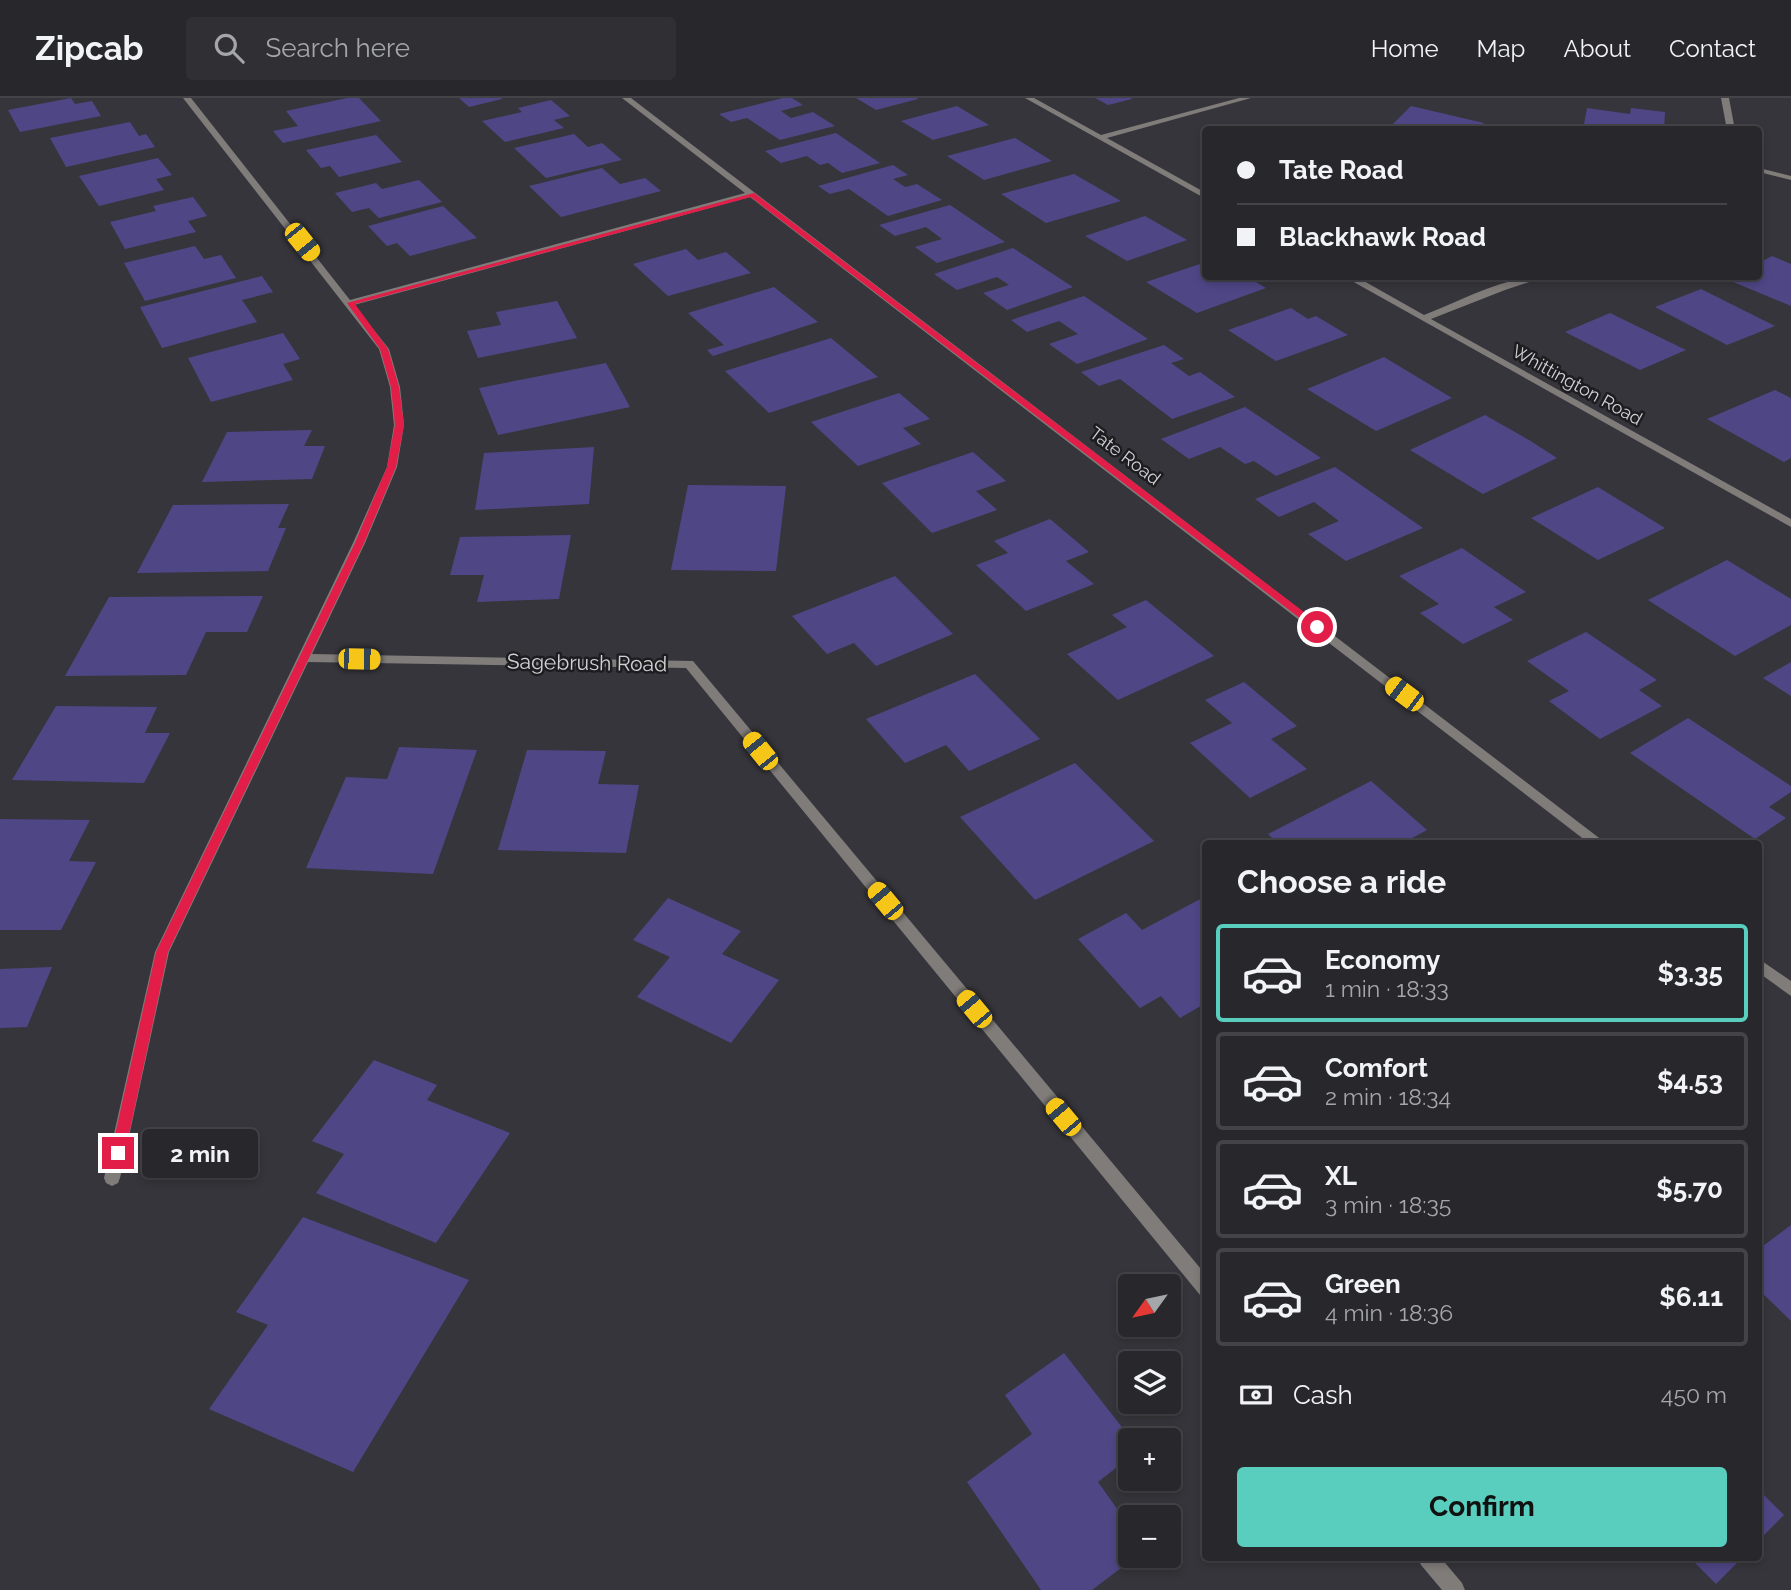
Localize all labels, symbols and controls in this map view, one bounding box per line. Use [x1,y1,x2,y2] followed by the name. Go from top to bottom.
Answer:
[186,17,676,80] search box
[35,29,144,68] text: Zipcab
[210,29,248,67] icon: search
[266,33,410,63] text: Search here
[1371,34,1439,63] text: Home
[1477,34,1525,63] text: Map
[1563,34,1631,63] text: About
[1669,34,1756,63] text: Contact
[1279,155,1404,185] text: Tate Road
[281,219,324,265] car
[1279,222,1486,252] text: Blackhawk Road
[1508,340,1646,429] street label: Whittington Road
[1086,422,1165,489] street label: Tate Road
[1301,611,1333,643] route start
[338,648,381,670] car
[507,649,667,676] street label: Sagebrush Road
[1381,673,1428,715] car
[739,728,782,774] car
[1237,863,1446,900] text: Choose a ride
[864,878,907,924] car
[1241,942,1304,1005] icon: car
[1325,945,1440,975] text: Economy
[1657,958,1723,988] text: $3.35
[1325,975,1449,1002] text: 1 min · 18:33
[953,986,996,1032] car
[1241,1050,1304,1113] icon: car
[1325,1053,1428,1083] text: Comfort
[1657,1066,1723,1096] text: $4.53
[1325,1083,1451,1110] text: 2 min · 18:34
[1042,1094,1085,1140] car
[142,1128,258,1178] callout: 2 min
[102,1137,134,1169] route end
[170,1140,230,1167] text: 2 min
[1241,1158,1304,1221] icon: car
[1325,1161,1357,1191] text: XL
[1656,1174,1723,1204] text: $5.70
[1325,1191,1451,1218] text: 3 min · 18:35
[1241,1266,1304,1329] icon: car
[1325,1269,1401,1299] text: Green
[1118,1274,1181,1337] north arrow
[1118,1274,1181,1568] map controls
[1659,1282,1723,1312] text: $6.11
[1325,1299,1453,1326] text: 4 min · 18:36
[1118,1351,1181,1414] button: layers
[1237,1376,1275,1414] icon: cash
[1293,1380,1353,1410] text: Cash
[1661,1381,1727,1408] text: 450 m
[1118,1428,1181,1491] button: +
[1237,1467,1727,1547] button: Confirm
[1118,1505,1181,1568] button: −

